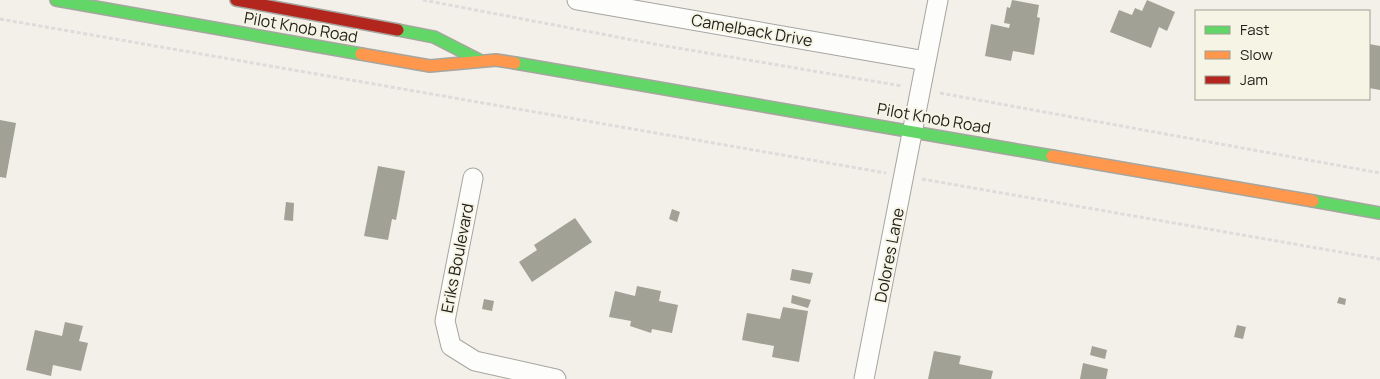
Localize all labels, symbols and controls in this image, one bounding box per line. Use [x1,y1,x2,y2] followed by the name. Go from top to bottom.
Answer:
[242,6,360,48] street label: Pilot Knob Road
[690,9,814,51] street label: Camelback Drive
[1195,10,1370,100] legend
[1240,19,1269,40] text: Fast
[1240,44,1273,65] text: Slow
[1240,69,1268,90] text: Jam
[875,97,993,139] street label: Pilot Knob Road
[436,201,478,315] street label: Eriks Boulevard
[869,206,909,304] street label: Dolores Lane

